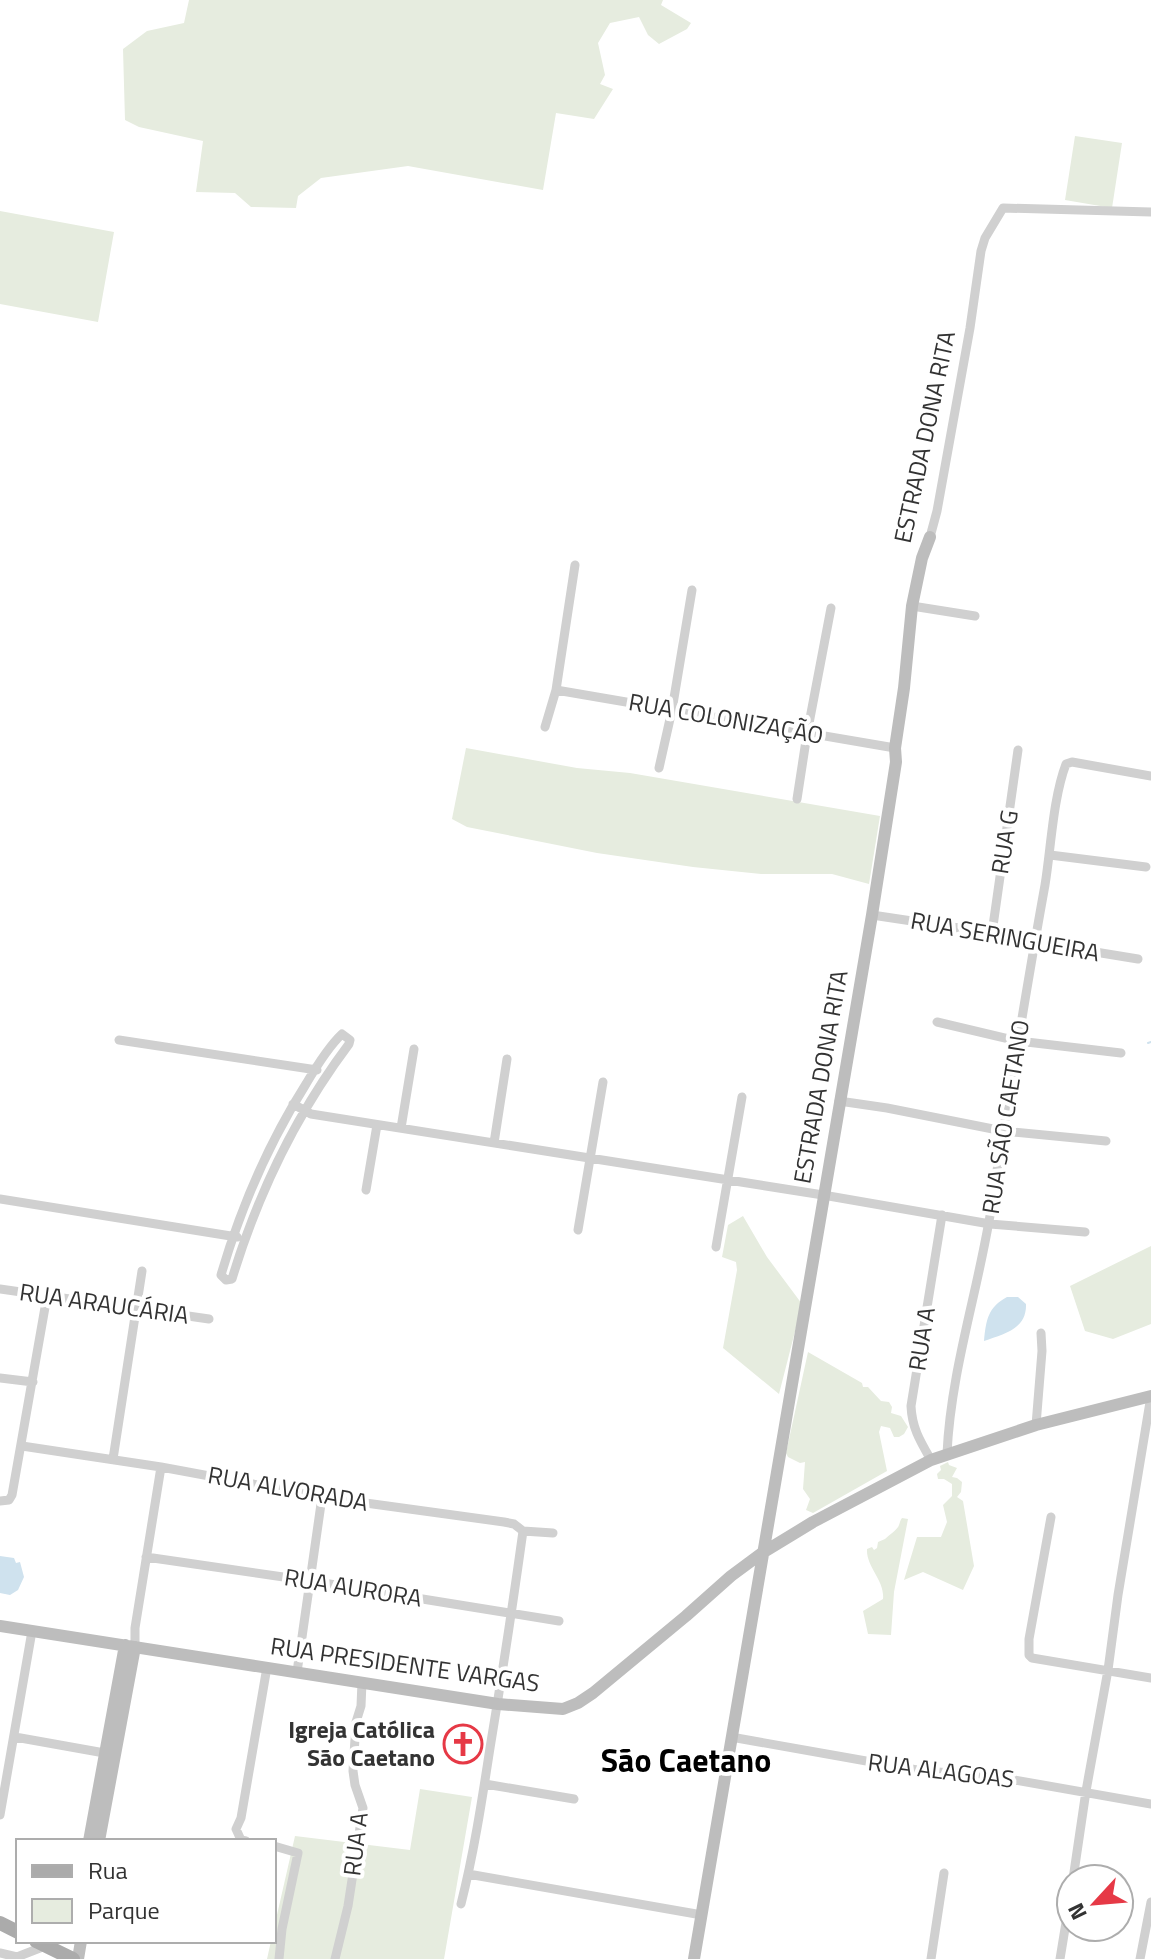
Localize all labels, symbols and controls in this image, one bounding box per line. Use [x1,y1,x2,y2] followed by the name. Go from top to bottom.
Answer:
[884,327,964,546] street label: ESTRADA DONA RITA
[626,683,826,753] street label: RUA COLONIZAÇÃO
[981,807,1027,876] street label: RUA G
[908,902,1102,970] street label: RUA SERINGUEIRA
[784,967,857,1186] street label: ESTRADA DONA RITA
[972,1017,1038,1216] street label: RUA SÃO CAETANO
[17,1273,191,1333] street label: RUA ARAUCÁRIA
[898,1304,944,1373] street label: RUA A
[205,1456,371,1520] street label: RUA ALVORADA
[282,1558,425,1616] street label: RUA AURORA
[268,1627,542,1701] street label: RUA PRESIDENTE VARGAS
[288,1711,435,1775] place label: Igreja Católica São Caetano
[442,1723,484,1765] church icon: Igreja Católica São Caetano
[601,1736,771,1784] district label: São Caetano
[866,1743,1016,1797] street label: RUA ALAGOAS
[333,1810,377,1878] street label: RUA A
[16,1839,276,1943] legend
[88,1852,127,1888] text: Rua
[1055,1863,1135,1943] north arrow
[88,1892,160,1928] text: Parque
[1058,1897,1096,1926] text: N

